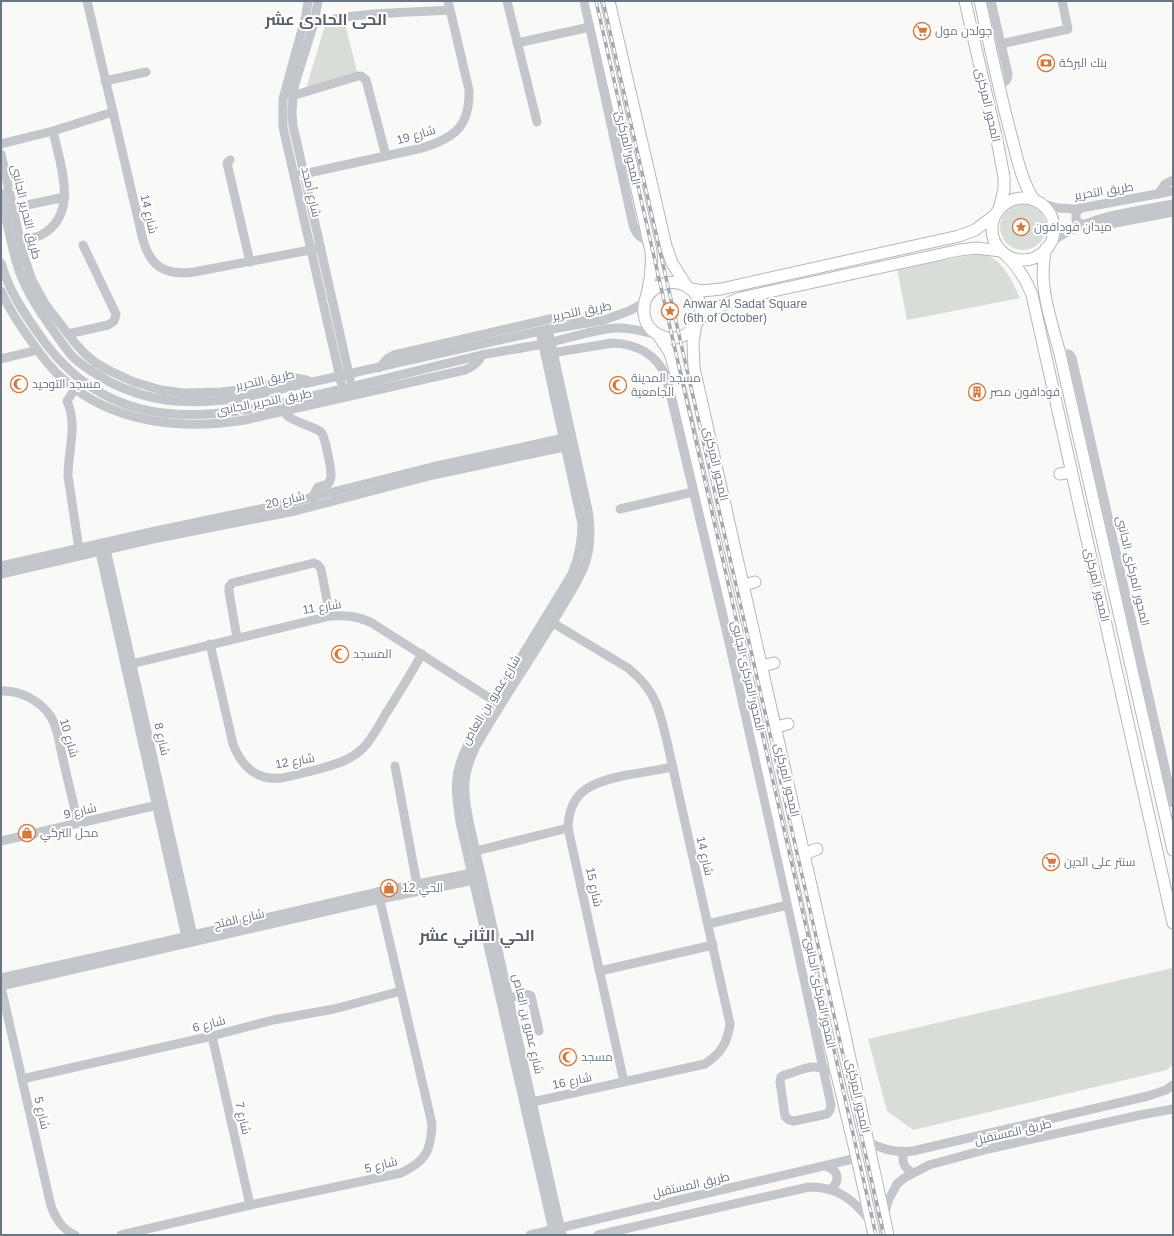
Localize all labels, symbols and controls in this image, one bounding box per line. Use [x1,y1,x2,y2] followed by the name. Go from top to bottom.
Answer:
[264,11,387,29] district label: الحى الحادى عشر
[912,21,932,41] supermarket icon: جولدن مول
[935,24,992,38] place label: جولدن مول
[1036,53,1056,73] bank icon: بنك البركة
[1059,56,1107,70] place label: بنك البركة
[973,67,1003,143] street label: المحور المركزى
[613,110,643,186] street label: المحور المركزى
[395,123,437,148] street label: شارع 19
[8,163,44,261] street label: طريق التحرير الجانبى
[297,165,325,219] street label: شارع أمجد
[1073,179,1135,203] street label: طريق التحرير
[137,193,160,235] street label: شارع 14
[1011,217,1031,237] place icon: ميدان فودافون
[1034,220,1112,234] place label: ميدان فودافون
[683,297,807,325] place label: Anwar Al Sadat Square (6th of October)
[551,298,613,324] street label: طريق التحرير
[660,301,680,321] place icon: Anwar Al Sadat Square (6th of October)
[234,367,296,393] street label: طريق التحرير
[631,371,701,399] place label: مسجد المدينة الجامعية
[9,374,29,394] mosque icon: مسجد التوحيد
[608,375,628,395] mosque icon: مسجد المدينة الجامعية
[32,377,101,391] place label: مسجد التوحيد
[967,382,987,402] building icon: فودافون مصر
[989,385,1060,399] place label: فودافون مصر
[215,386,313,418] street label: طريق التحرير الجانبى
[701,426,731,502] street label: المحور المركزى
[264,489,306,512] street label: شارع 20
[1114,515,1152,627] street label: المحور المركزى الجانبى
[1082,547,1112,623] street label: المحور المركزى
[302,597,343,618] street label: شارع 11
[729,620,767,732] street label: المحور المركزى الجانبى
[330,644,350,664] mosque icon: المسجد
[353,647,392,661] place label: المسجد
[459,653,524,748] street label: شارع عمرو بن العاص
[56,717,81,759] street label: شارع 10
[150,721,173,757] street label: شارع 8
[772,742,802,818] street label: المحور المركزى
[274,751,316,772] street label: شارع 12
[62,800,98,823] street label: شارع 9
[17,823,37,843] shop icon: محل التركي
[40,826,98,843] place label: محل التركي
[693,835,716,877] street label: شارع 14
[1041,852,1061,872] supermarket icon: سنتر على الدين
[1064,855,1136,869] place label: سنتر على الدين
[582,866,605,908] street label: شارع 15
[379,878,399,898] shop icon: الحي 12
[402,881,443,898] place label: الحي 12
[212,906,266,933] street label: شارع الفتح
[418,927,535,948] district label: الحي الثاني عشر
[801,937,839,1049] street label: المحور المركزى الجانبى
[509,973,546,1076] street label: شارع عمرو بن العاص
[191,1013,227,1036] street label: شارع 6
[558,1047,578,1067] mosque icon: مسجد
[581,1050,613,1064] place label: مسجد
[843,1058,873,1134] street label: المحور المركزى
[551,1070,593,1093] street label: شارع 16
[30,1095,53,1131] street label: شارع 5
[231,1100,254,1136] street label: شارع 7
[973,1116,1053,1148] street label: طريق المستقبل
[363,1154,399,1177] street label: شارع 5
[651,1169,731,1201] street label: طريق المستقبل

